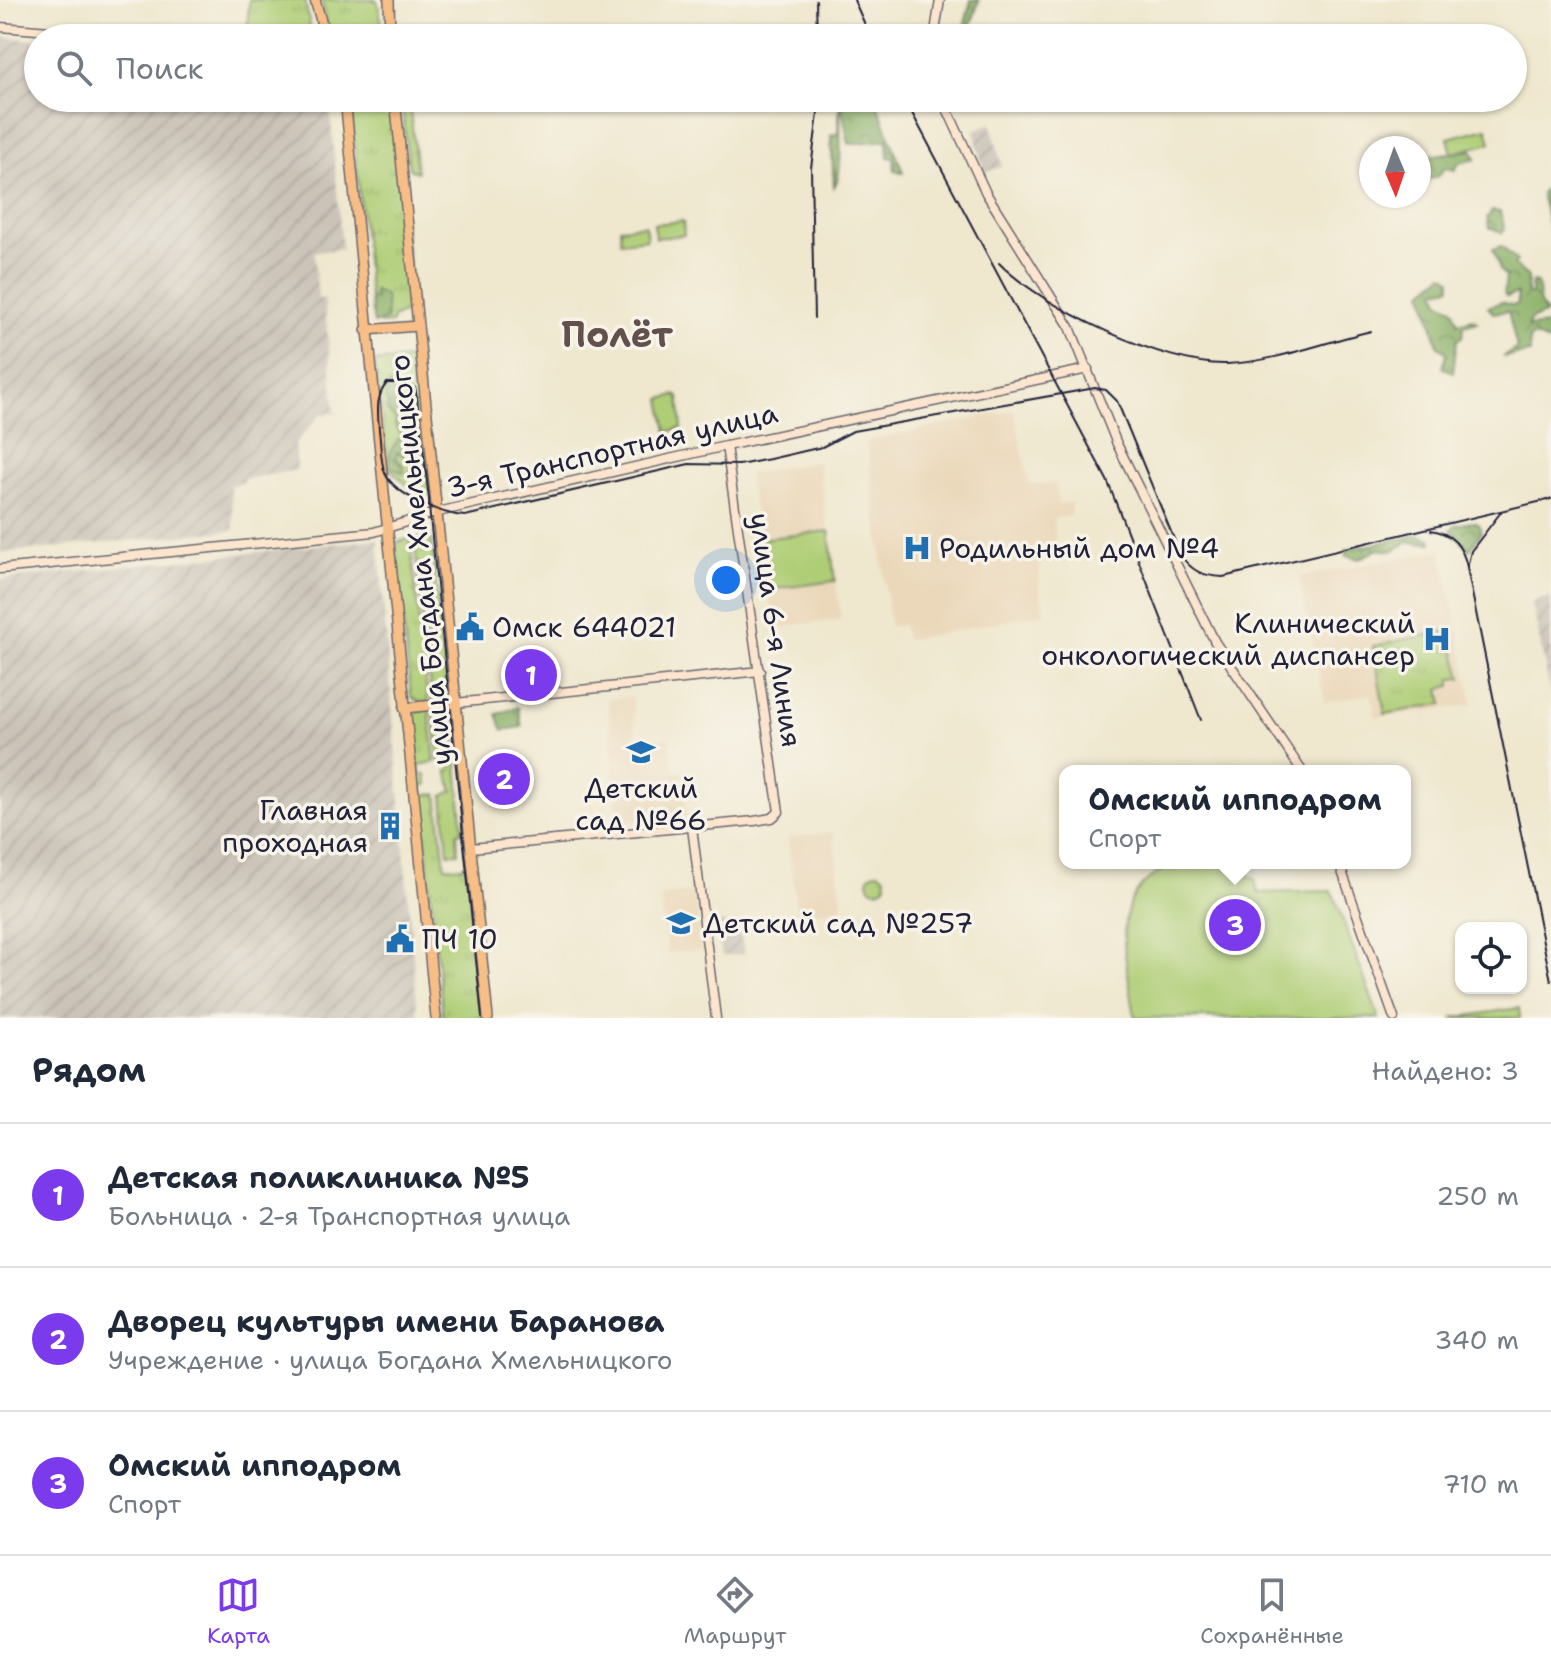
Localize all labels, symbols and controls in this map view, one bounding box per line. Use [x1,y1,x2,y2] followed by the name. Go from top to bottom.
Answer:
[24,24,1527,112] search box
[52,46,96,90] icon: search
[116,48,204,89] text: Поиск
[1359,136,1431,208] north arrow
[561,310,673,359] district label: Полёт
[380,353,460,767] street label: улица Богдана Хмельницкого
[443,393,781,507] street label: 3-я Транспортная улица
[741,510,811,750] street label: улица 6-я Линия
[939,529,1219,567] place label: Родильный дом №4
[902,533,932,563] hospital icon: Родильный дом №4
[706,560,746,600] your location
[1041,604,1415,674] place label: Клинический онкологический диспансер
[492,608,676,646] place label: Омск 644021
[455,612,485,642] public building icon: Омск 644021
[1422,624,1452,654] hospital icon: Клинический онкологический диспансер
[505,645,557,705] pin: 1
[626,737,656,767] school or university icon: Детский сад №66
[478,749,530,809] pin: 2
[1059,765,1411,869] popup
[575,769,707,839] place label: Детский сад №66
[1088,779,1382,820] text: Омский ипподром
[222,791,368,861] place label: Главная проходная
[375,811,405,841] building icon: Главная проходная
[1088,820,1161,855] text: Спорт
[1209,895,1261,955] pin: 3
[703,904,973,942] place label: Детский сад №257
[666,908,696,938] school or university icon: Детский сад №257
[422,920,498,958] place label: ПЧ 10
[1455,922,1527,994] map controls
[1455,922,1527,994] button: locate
[385,924,415,954] public building icon: ПЧ 10
[32,1047,146,1093] text: Рядом
[1372,1053,1519,1088] text: Найдено: 3
[108,1157,530,1198] text: Детская поликлиника №5
[52,1178,64,1213] text: 1
[1436,1178,1519,1213] text: 250 m
[108,1198,570,1233] text: Больница · 2-я Транспортная улица
[108,1301,665,1342] text: Дворец культуры имени Баранова
[49,1322,67,1357] text: 2
[1434,1322,1519,1357] text: 340 m
[108,1342,673,1377] text: Учреждение · улица Богдана Хмельницкого
[108,1445,401,1486] text: Омский ипподром
[49,1466,67,1501] text: 3
[1443,1466,1519,1501] text: 710 m
[108,1486,181,1521] text: Спорт
[207,1573,270,1650] tab: Карта
[684,1573,786,1650] tab: Маршрут
[1200,1573,1344,1650] tab: Сохранённые

